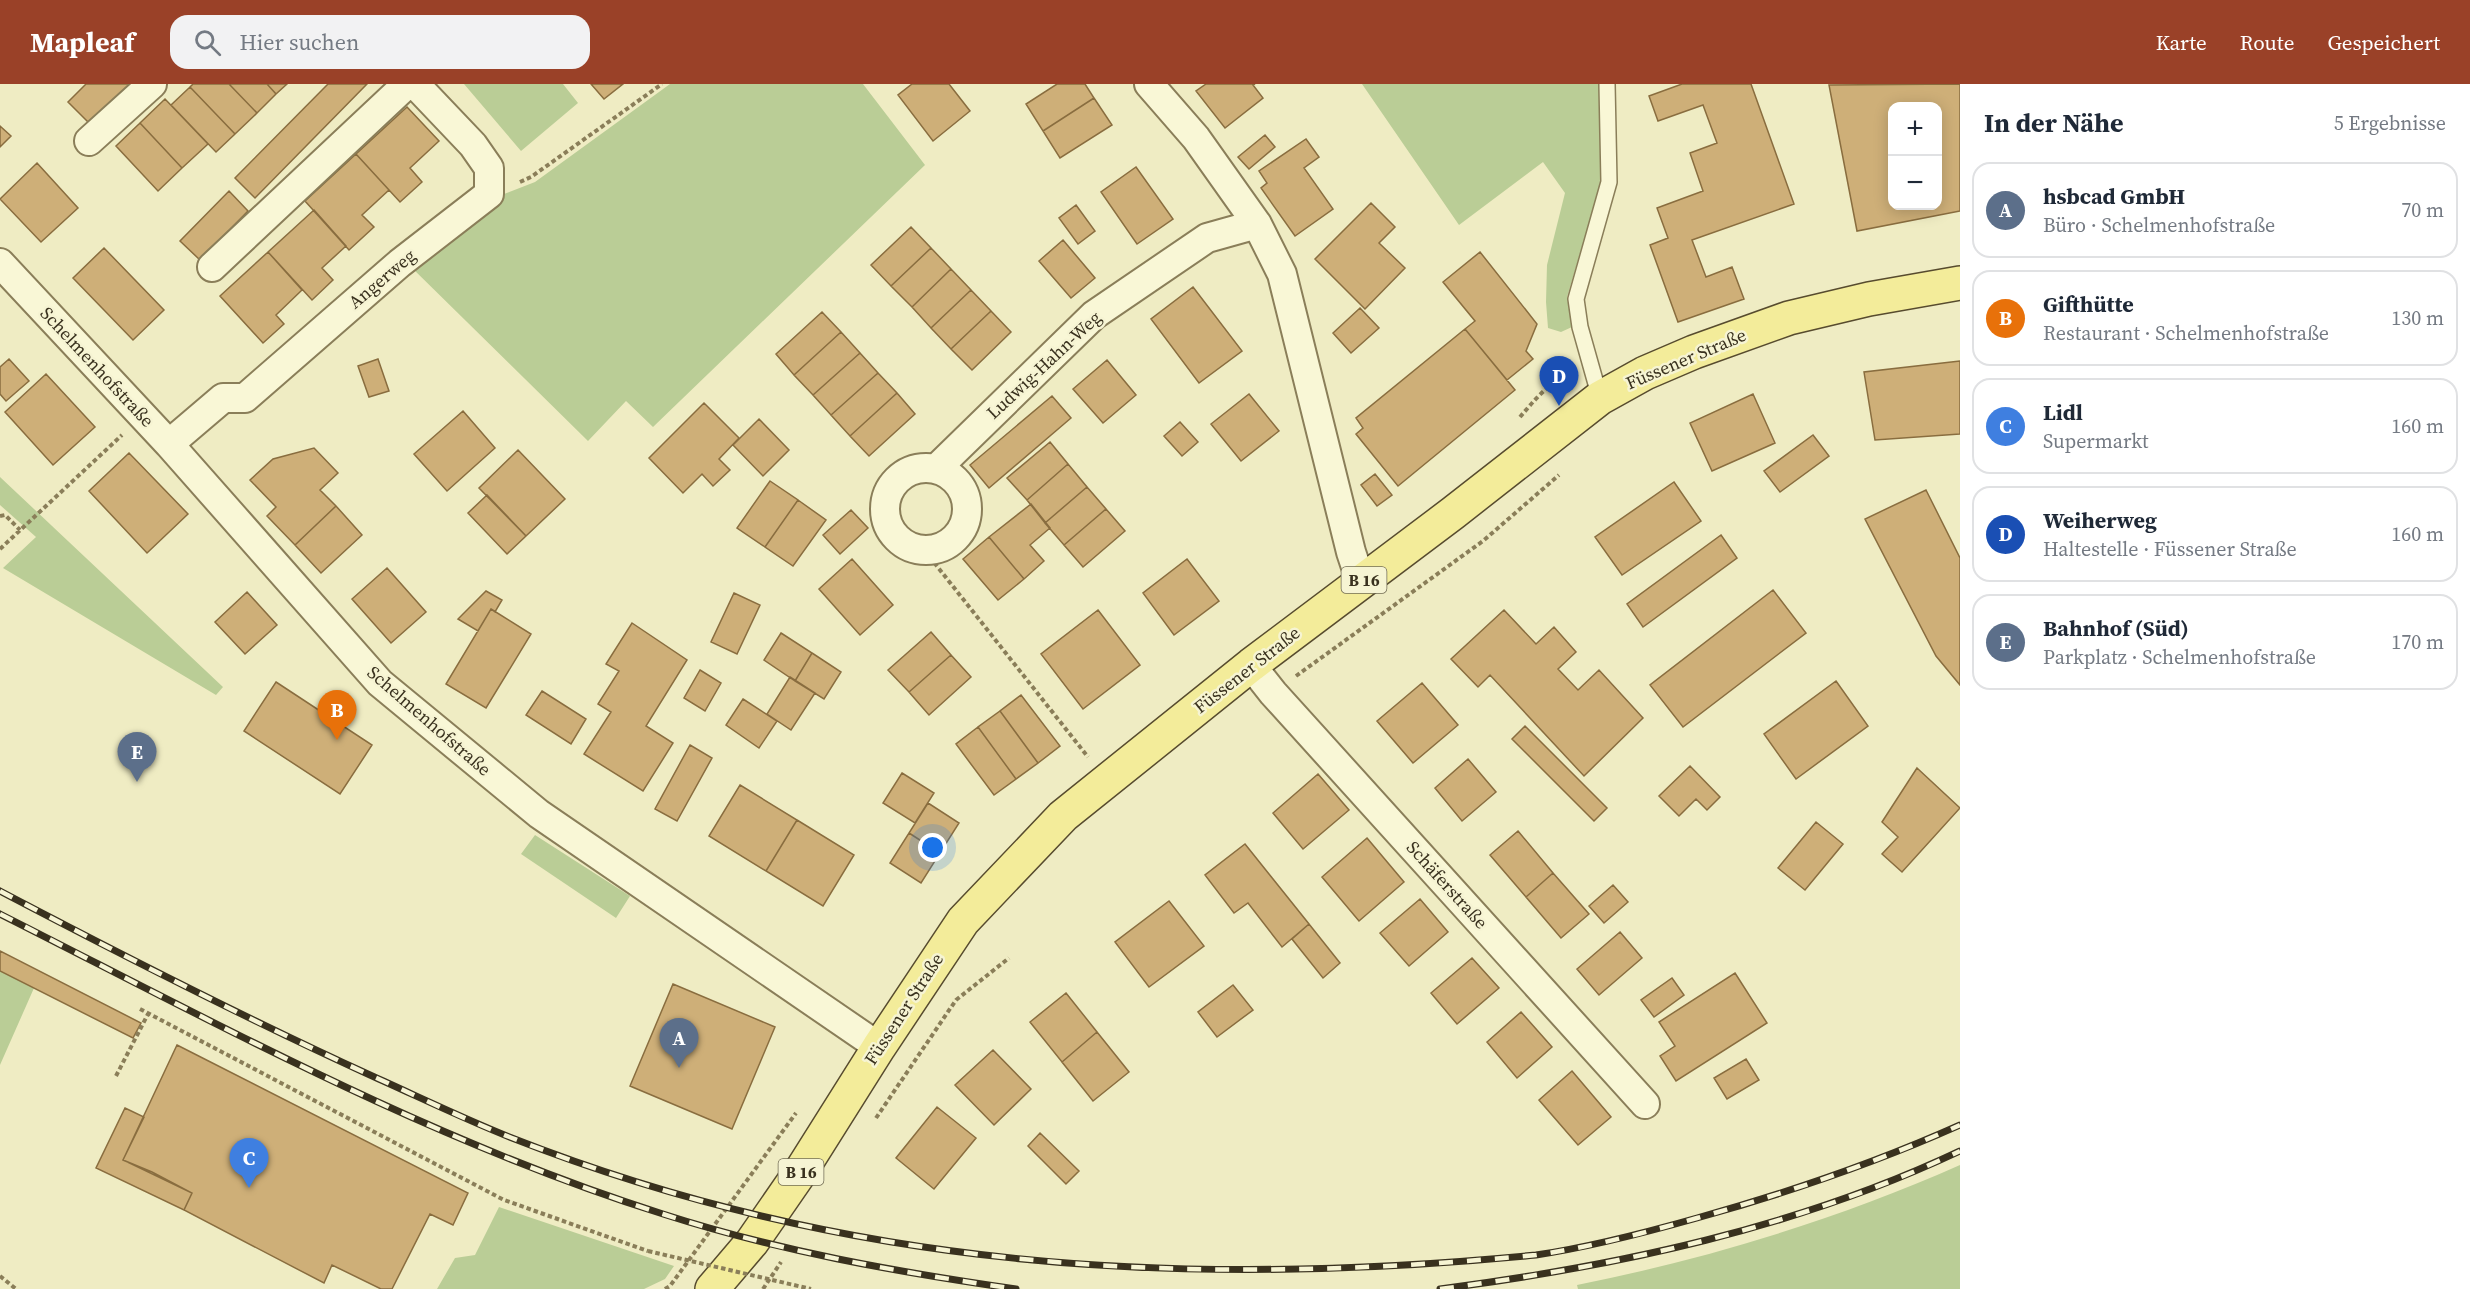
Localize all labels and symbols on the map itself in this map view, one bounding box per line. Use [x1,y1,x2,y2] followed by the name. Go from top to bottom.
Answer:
[343,243,421,314] street label: Angerweg
[35,301,160,432] street label: Schelmenhofstraße
[981,305,1106,424] street label: Ludwig-Hahn-Weg
[1622,322,1750,395] street label: Füssener Straße
[1540,356,1578,406] pin: D
[1342,567,1386,593] road number: B 16
[1188,620,1305,719] street label: Füssener Straße
[362,660,497,781] street label: Schelmenhofstraße
[318,690,356,740] pin: B
[118,732,156,782] pin: E
[918,833,947,862] your location
[1401,835,1494,934] street label: Schäferstraße
[858,948,949,1069] street label: Füssener Straße
[660,1018,698,1068] pin: A
[230,1138,268,1188] pin: C
[778,1159,824,1185] road number: B 16

